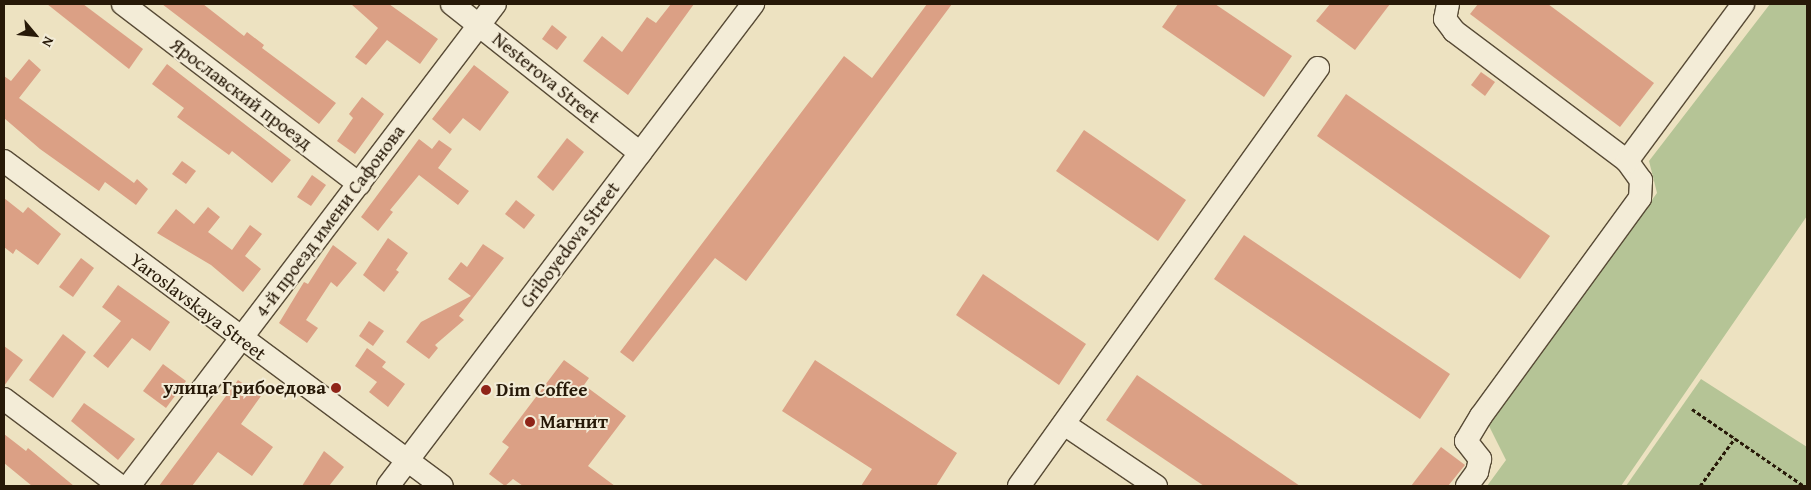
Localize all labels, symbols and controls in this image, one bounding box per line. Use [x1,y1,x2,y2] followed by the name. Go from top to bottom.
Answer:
[10,10,60,60] north arrow
[488,28,604,128] street label: Nesterova Street
[37,33,59,51] text: N
[166,33,316,155] street label: Ярославский проезд
[250,120,410,322] street label: 4-й проезд имени Сафонова
[515,178,625,312] street label: Griboyedova Street
[126,249,270,365] street label: Yaroslavskaya Street
[163,377,326,399] place label: улица Грибоедова
[496,379,588,401] place label: Dim Coffee
[330,382,342,394] marker: улица Грибоедова
[480,384,492,396] marker: Dim Coffee
[540,411,608,433] place label: Магнит
[524,416,536,428] marker: Магнит

